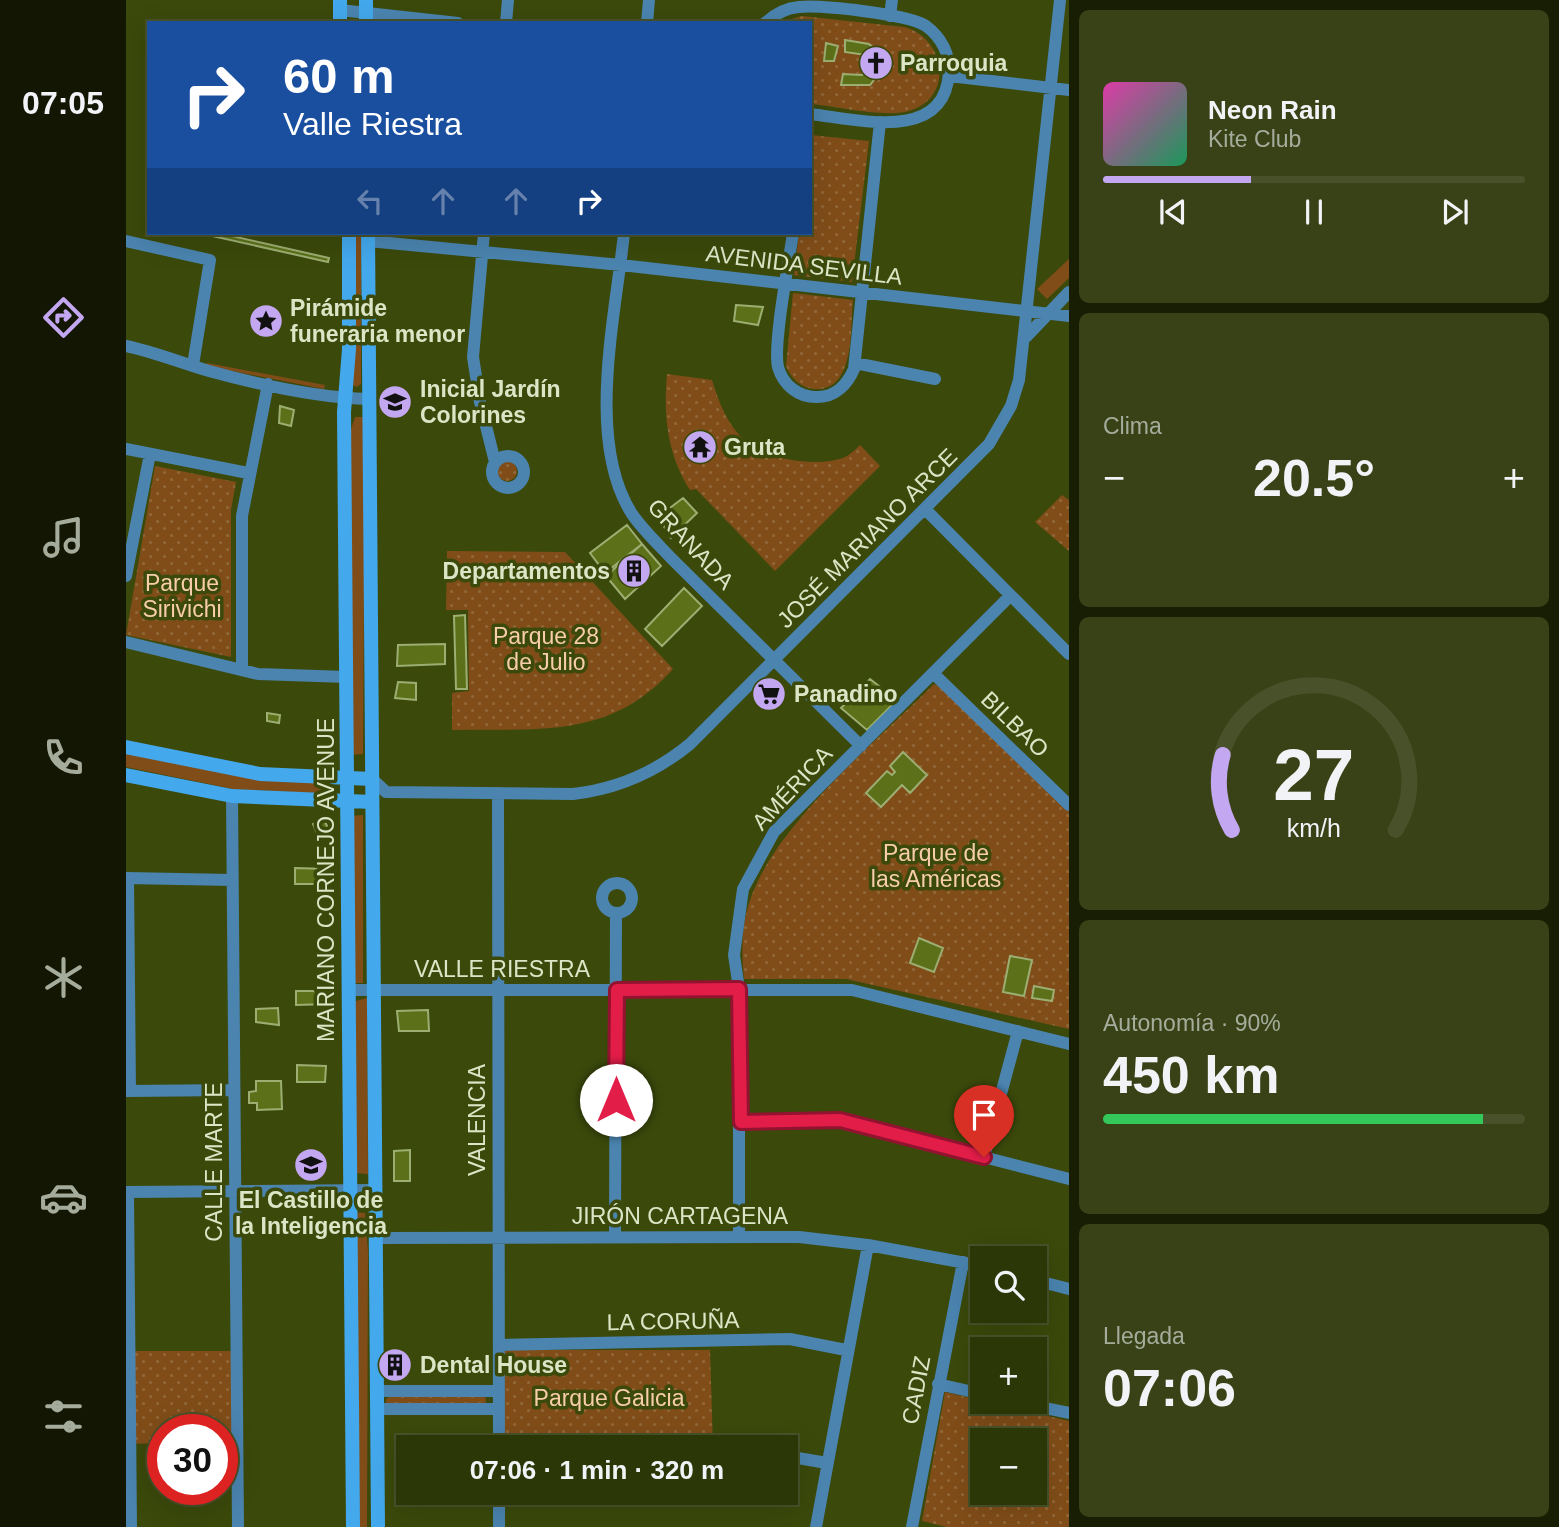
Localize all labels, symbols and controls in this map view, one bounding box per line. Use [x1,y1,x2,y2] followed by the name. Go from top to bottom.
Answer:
[857,44,895,82] church icon: Parroquia
[168,49,259,140] icon: right
[283,49,395,103] text: 60 m
[900,50,1008,76] place label: Parroquia
[22,85,104,121] text: 07:05
[1208,95,1337,125] text: Neon Rain
[283,106,462,142] text: Valle Riestra
[1208,126,1301,152] text: Kite Club
[351,182,389,220] icon: left
[424,182,462,220] icon: ahead
[497,182,535,220] icon: ahead
[570,182,608,220] icon: right
[1154,193,1192,231] icon: previous
[1295,193,1333,231] icon: pause
[1436,193,1474,231] icon: next
[704,240,904,290] street label: AVENIDA SEVILLA
[39,293,88,342] icon: directions
[290,295,465,347] place label: Pirámide funeraria menor
[247,302,285,340] place icon: Pirámide funeraria menor
[420,376,561,428] place label: Inicial Jardín Colorines
[376,383,414,421] school or university icon: Inicial Jardín Colorines
[1103,413,1162,439] text: Clima
[681,428,719,466] temple icon: Gruta
[724,434,786,460] place label: Gruta
[772,443,962,633] street label: JOSÉ MARIANO ARCE
[1253,449,1375,507] text: 20.5°
[1103,457,1125,499] text: −
[1503,457,1525,499] text: +
[643,494,740,595] street label: GRANADA
[39,513,88,562] icon: music
[615,552,653,590] building icon: Departamentos
[443,558,610,584] place label: Departamentos
[142,570,222,622] park label: Parque Sirivichi
[493,623,599,675] park label: Parque 28 de Julio
[750,675,788,713] supermarket icon: Panadino
[794,681,898,707] place label: Panadino
[976,686,1054,762] street label: BILBAO
[313,718,339,1042] street label: MARIANO CORNEJO AVENUE
[39,733,88,782] icon: phone
[1274,734,1354,815] text: 27
[747,740,838,835] street label: AMÉRICA
[1287,813,1341,841] text: km/h
[871,840,1001,892] park label: Parque de las Américas
[39,953,88,1002] icon: climate
[414,956,591,982] street label: VALLE RIESTRA
[1103,1010,1281,1036] text: Autonomía · 90%
[1103,1046,1279,1104] text: 450 km
[464,1063,490,1176] street label: VALENCIA
[579,1063,653,1137] position arrow
[201,1082,227,1242] street label: CALLE MARTE
[954,1085,1014,1157] pin
[965,1096,1003,1134] icon: arrive
[292,1146,330,1184] school or university icon: El Castillo de la Inteligencia
[39,1173,88,1222] icon: car
[235,1187,387,1239] place label: El Castillo de la Inteligencia
[572,1203,789,1229] street label: JIRÓN CARTAGENA
[970,1246,1047,1505] map controls
[970,1246,1047,1323] button: search
[606,1307,740,1335] street label: LA CORUÑA
[1103,1323,1185,1349] text: Llegada
[970,1337,1047,1414] button: +
[376,1346,414,1384] building icon: Dental House
[420,1352,567,1378] place label: Dental House
[897,1354,935,1426] street label: CADIZ
[1103,1359,1236,1417] text: 07:06
[534,1385,685,1411] park label: Parque Galicia
[39,1392,88,1441] icon: filters
[147,1414,238,1505] speed limit sign: 30
[970,1428,1047,1505] button: −
[470,1455,724,1485] text: 07:06 · 1 min · 320 m

